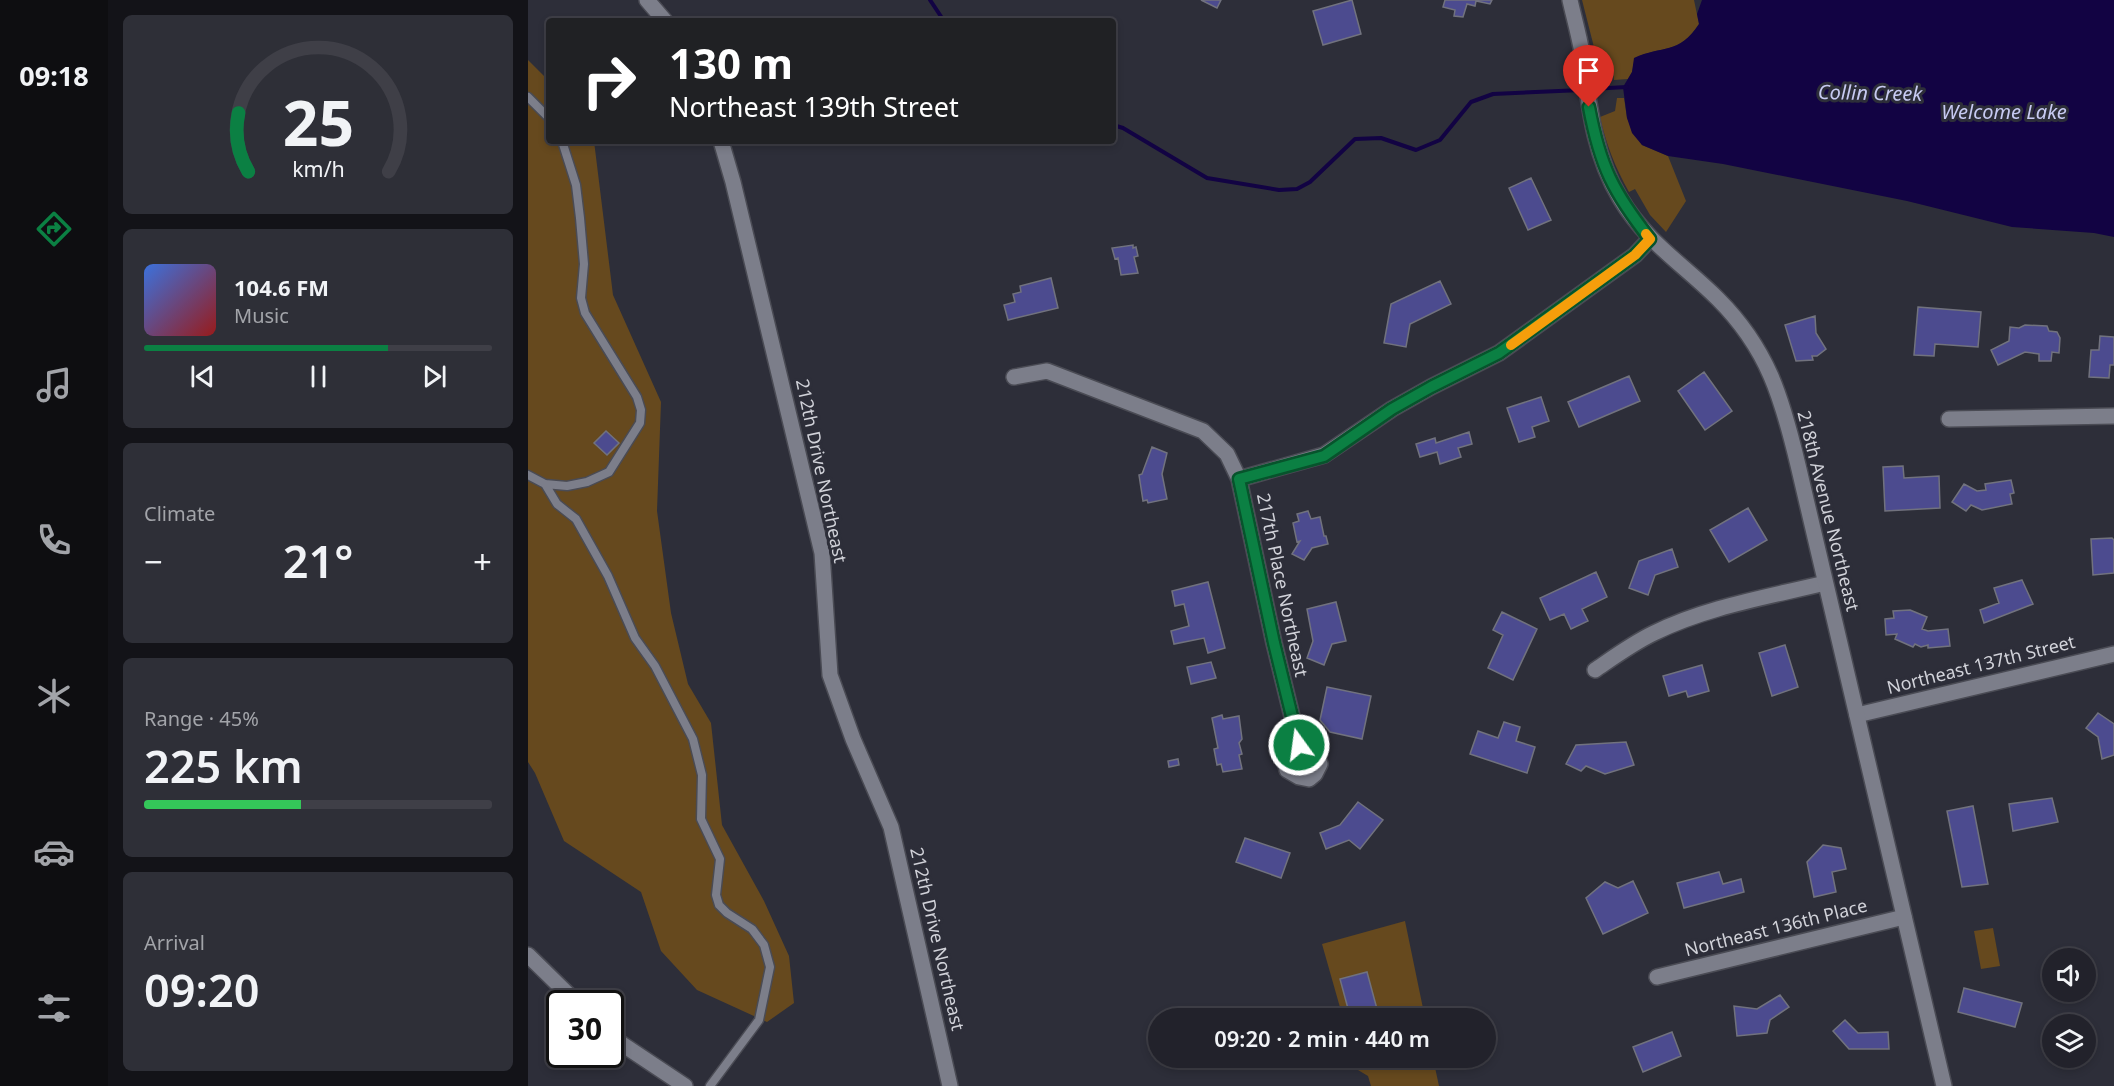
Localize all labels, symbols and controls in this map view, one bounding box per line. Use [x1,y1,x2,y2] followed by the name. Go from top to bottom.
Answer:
[669,34,793,91] text: 130 m
[570,42,648,120] icon: right
[1563,45,1614,107] pin
[1572,54,1605,87] icon: arrive
[19,57,89,94] text: 09:18
[1818,78,1924,107] water label: Collin Creek
[282,79,354,164] text: 25
[669,88,959,125] text: Northeast 139th Street
[1941,98,2067,125] water label: Welcome Lake
[292,154,344,183] text: km/h
[33,208,75,250] icon: directions
[234,272,329,302] text: 104.6 FM
[234,302,289,329] text: Music
[186,360,219,393] icon: previous
[302,360,335,393] icon: pause
[418,360,451,393] icon: next
[33,364,75,406] icon: music
[791,377,853,565] street label: 212th Drive Northeast
[1792,408,1866,614] street label: 218th Avenue Northeast
[1252,491,1314,679] street label: 217th Place Northeast
[144,500,215,527] text: Climate
[33,519,75,561] icon: phone
[283,530,353,591] text: 21°
[144,539,163,584] text: −
[473,539,492,584] text: +
[1884,629,2078,699] street label: Northeast 137th Street
[33,675,75,717] icon: climate
[144,705,259,732] text: Range · 45%
[1267,713,1331,777] position arrow
[144,735,303,796] text: 225 km
[33,831,75,873] icon: car
[905,845,971,1033] street label: 212th Drive Northeast
[1682,893,1870,961] street label: Northeast 136th Place
[144,929,205,956] text: Arrival
[2042,948,2096,1068] map controls
[2042,948,2096,1002] button: sound
[144,959,259,1020] text: 09:20
[33,987,75,1029] icon: filters
[546,990,624,1068] speed limit sign: 30
[2042,1014,2096,1068] button: layers
[1214,1023,1430,1053] text: 09:20 · 2 min · 440 m

